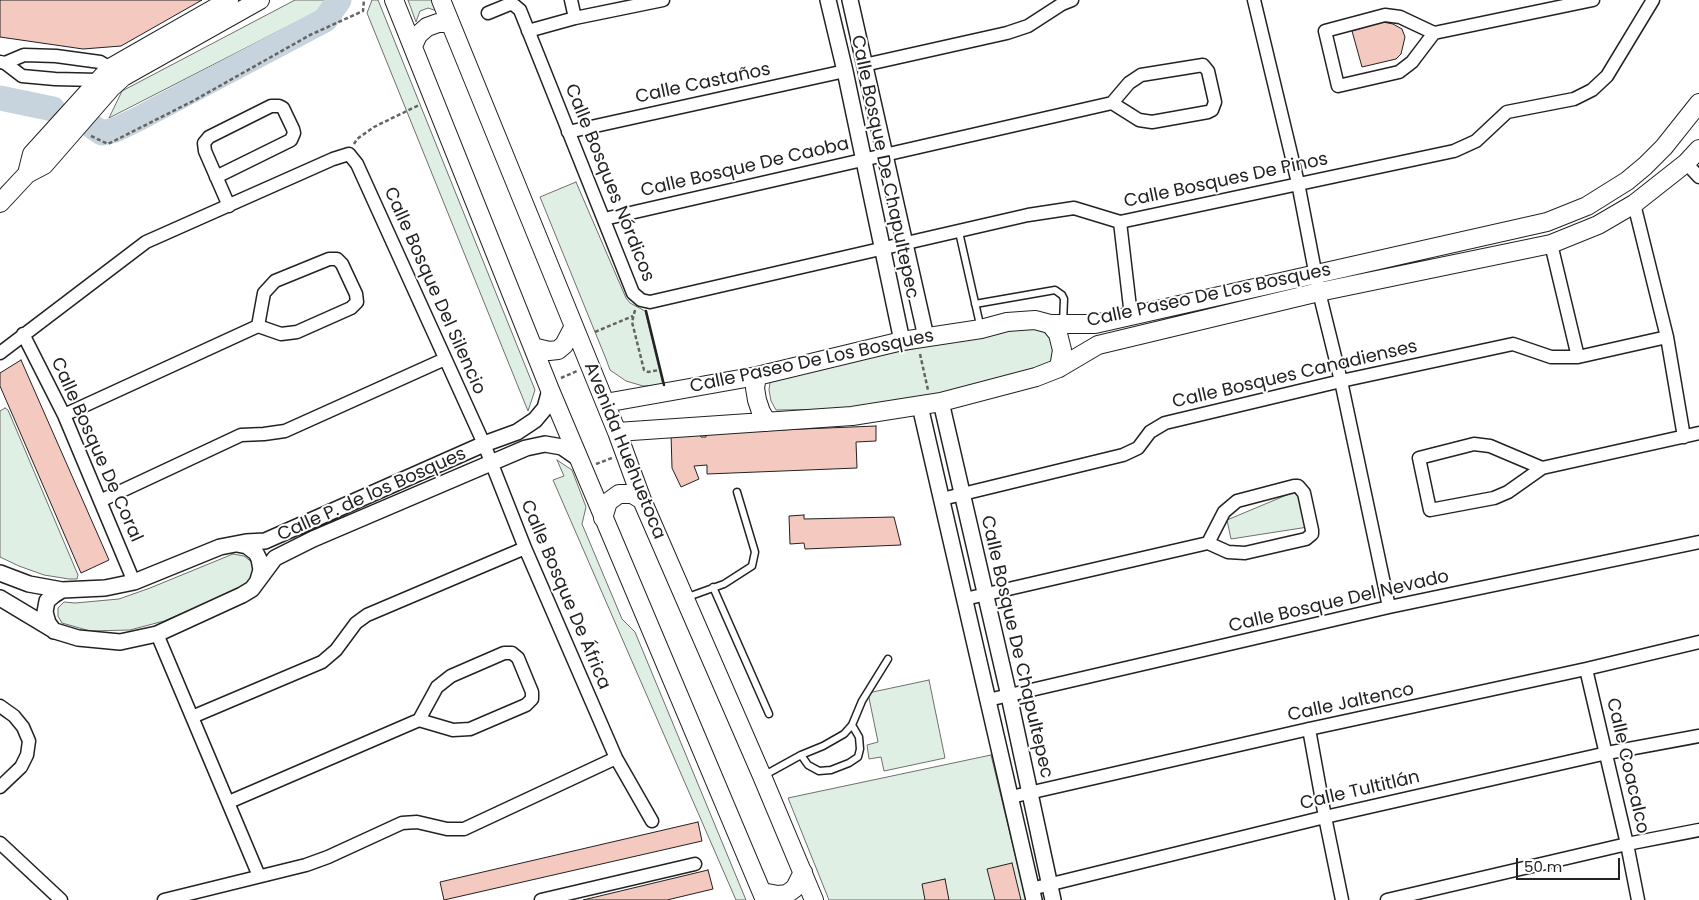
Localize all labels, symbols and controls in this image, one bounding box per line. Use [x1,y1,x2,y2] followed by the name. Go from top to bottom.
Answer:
[845,33,923,301] street label: Calle Bosque De Chapultepec
[634,59,772,109] street label: Calle Castaños
[559,81,659,285] street label: Calle Bosques Nórdicos
[639,134,851,202] street label: Calle Bosque De Caoba
[1122,149,1330,213] street label: Calle Bosques De Pinos
[378,184,490,398] street label: Calle Bosque Del Silencio
[1085,260,1333,332] street label: Calle Paseo De Los Bosques
[688,326,936,398] street label: Calle Paseo De Los Bosques
[1170,336,1420,414] street label: Calle Bosques Canadienses
[45,354,147,546] street label: Calle Bosque De Coral
[579,359,669,543] street label: Avenida Huehuetoca
[274,444,470,546] street label: Calle P. de los Bosques
[515,497,615,693] street label: Calle Bosque De África
[975,514,1057,780] street label: Calle Bosque De Chapultepec
[1227,566,1451,638] street label: Calle Bosque Del Nevado
[1286,679,1416,727] street label: Calle Jaltenco
[1601,696,1653,836] street label: Calle Coacalco
[1298,767,1422,815] street label: Calle Tultitlán
[1519,848,1623,880] scale bar
[1524,856,1562,877] text: 50 m

